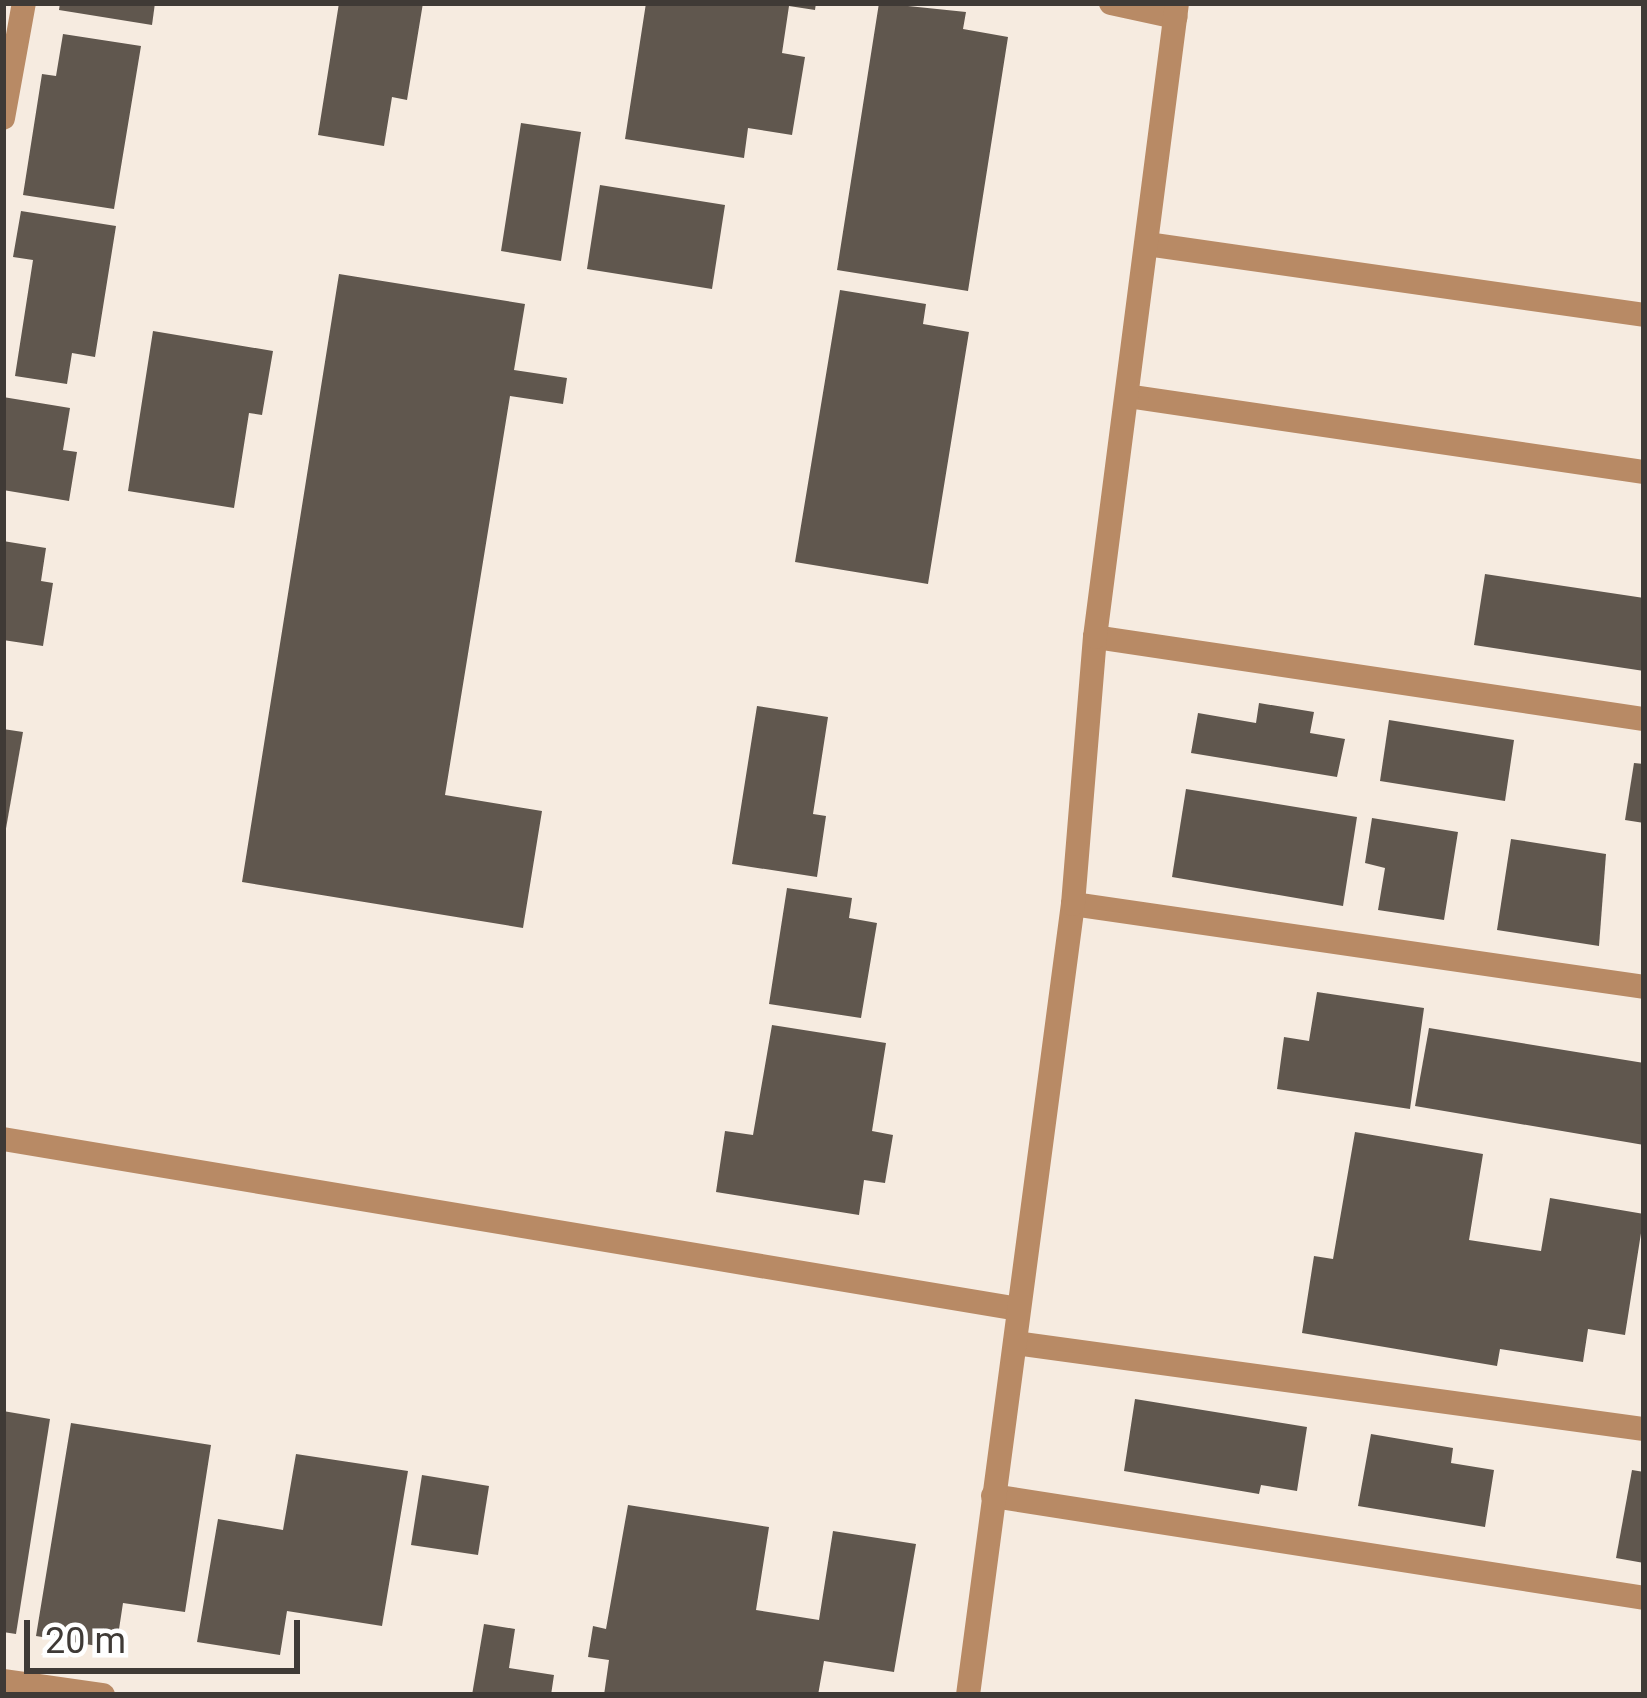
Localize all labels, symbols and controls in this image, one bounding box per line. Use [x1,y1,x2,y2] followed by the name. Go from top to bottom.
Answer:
[30,1596,306,1670] scale bar
[45,1620,126,1662] text: 20 m

